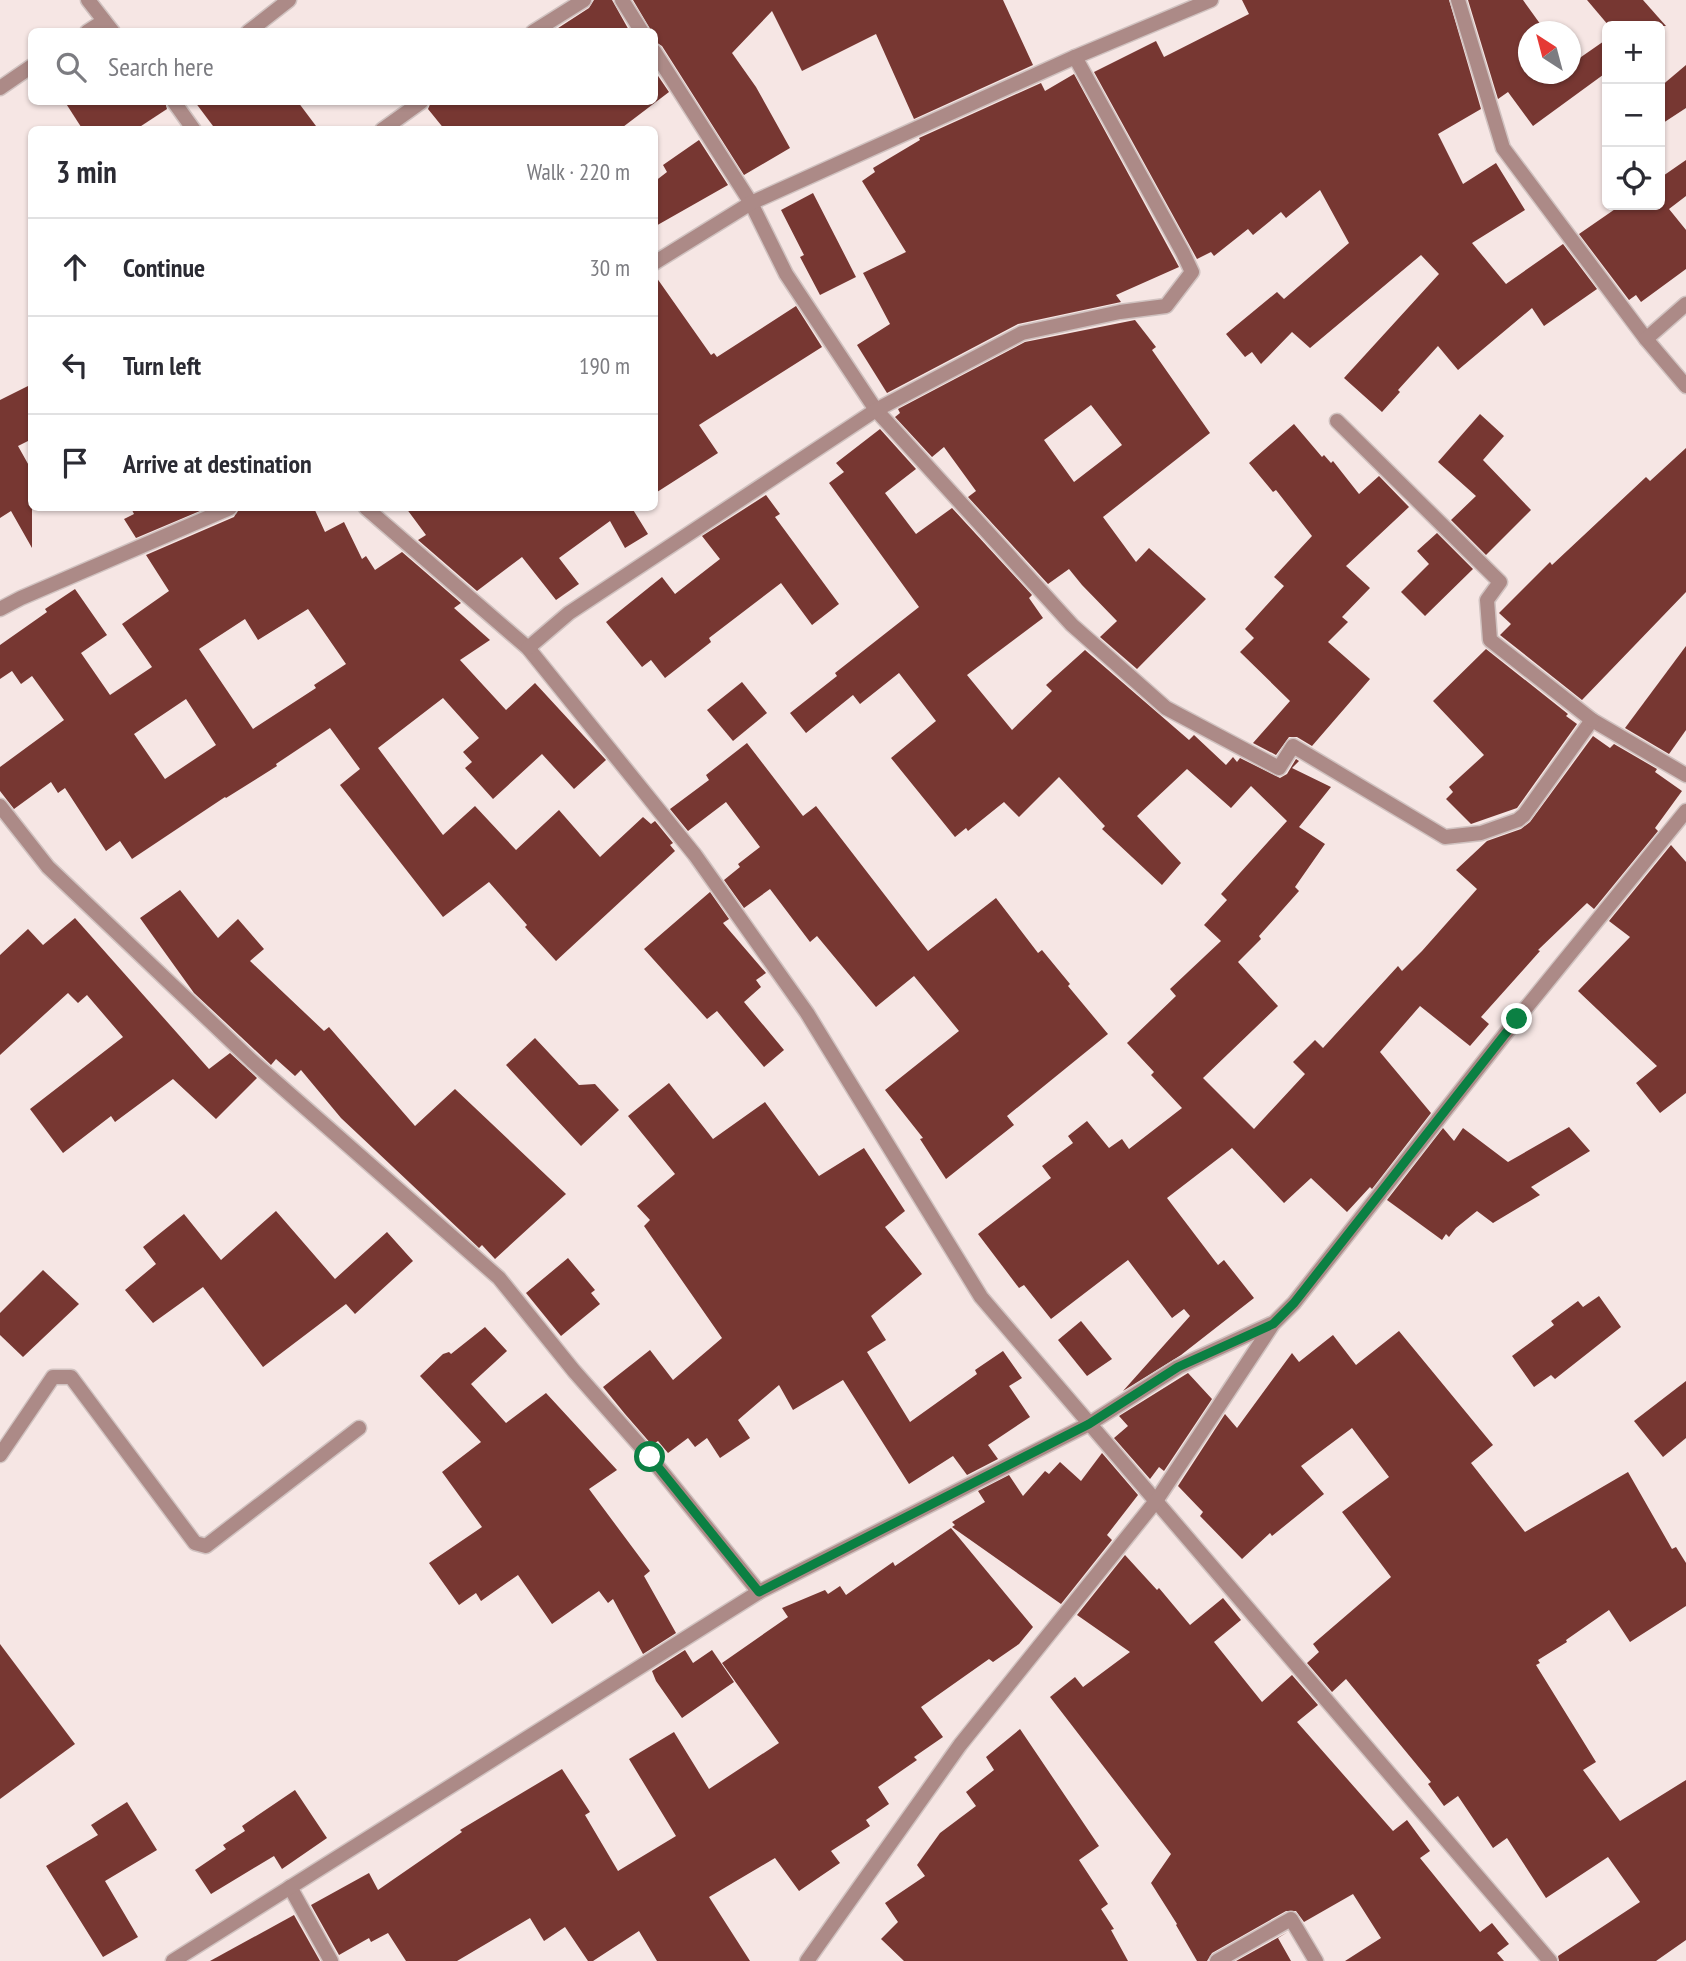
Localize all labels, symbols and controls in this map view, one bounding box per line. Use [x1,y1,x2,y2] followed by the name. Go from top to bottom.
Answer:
[1518,21,1581,84] north arrow
[1602,21,1665,210] map controls
[1602,21,1665,84] button: +
[28,28,658,105] search box
[52,48,90,86] icon: search
[108,50,214,83] text: Search here
[1602,84,1665,147] button: −
[1602,147,1665,210] button: locate
[56,152,117,191] text: 3 min
[527,157,630,186] text: Walk · 220 m
[56,248,94,286] icon: ahead
[123,251,205,284] text: Continue
[589,253,630,282] text: 30 m
[56,346,94,384] icon: left
[123,349,201,382] text: Turn left
[579,351,630,380] text: 190 m
[56,444,94,482] icon: arrive
[123,447,312,480] text: Arrive at destination
[1501,1003,1532,1034] route end
[634,1441,665,1472] route start

